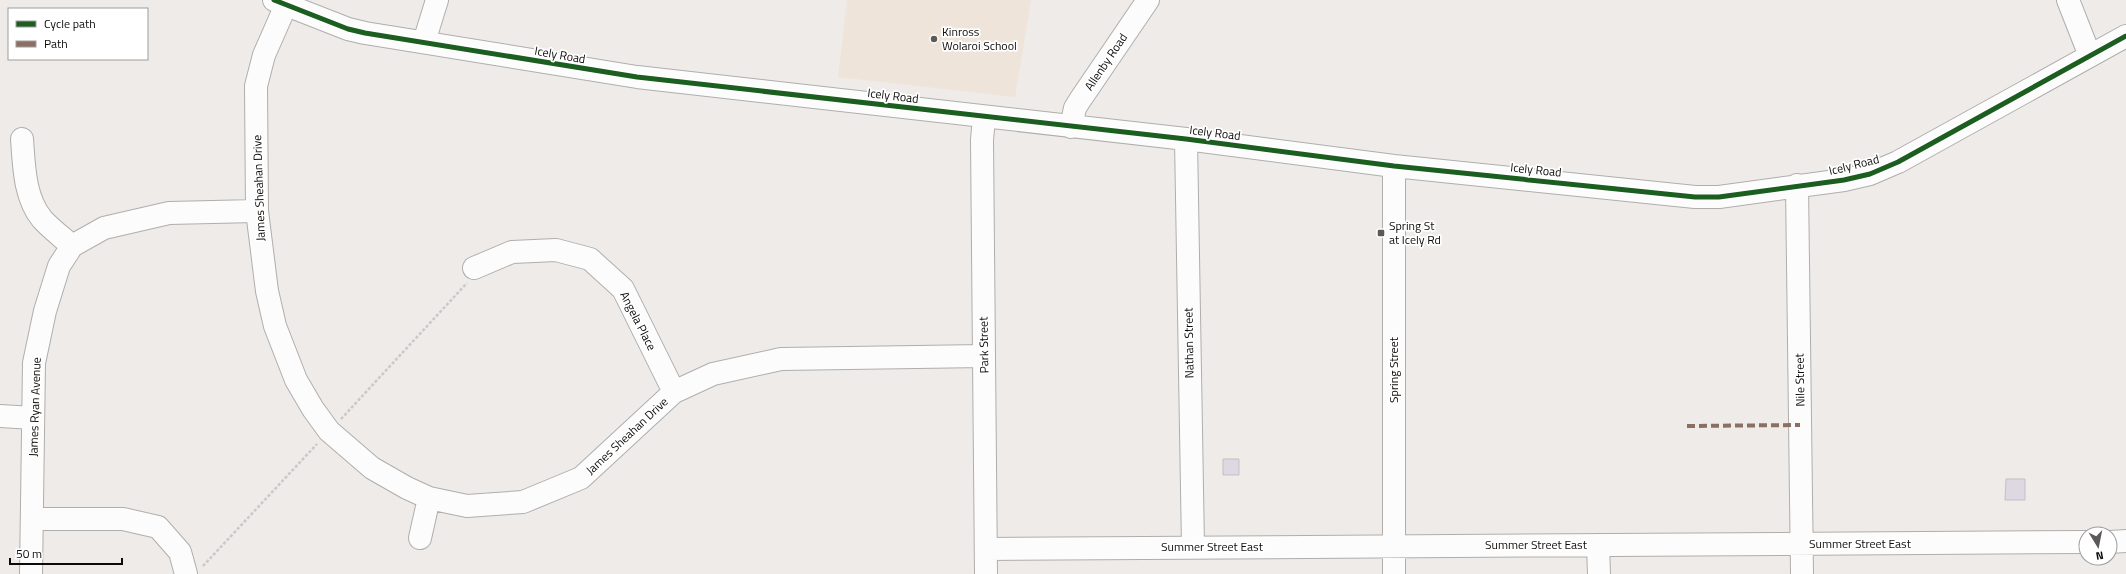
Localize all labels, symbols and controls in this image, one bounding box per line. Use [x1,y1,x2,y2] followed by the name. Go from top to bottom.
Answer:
[8,8,148,60] legend
[44,14,96,33] text: Cycle path
[942,22,1017,55] place label: Kinross Wolaroi School
[1079,29,1132,94] street label: Allenby Road
[44,34,68,53] text: Path
[929,34,939,44] marker: Kinross Wolaroi School
[533,41,587,68] street label: Icely Road
[866,83,920,108] street label: Icely Road
[1188,120,1242,145] street label: Icely Road
[247,134,270,242] street label: James Sheahan Drive
[1827,149,1881,180] street label: Icely Road
[1510,157,1563,182] street label: Icely Road
[1389,216,1441,249] place label: Spring St at Icely Rd
[1376,228,1386,238] marker: Spring St at Icely Rd
[615,288,662,354] street label: Angela Place
[1178,307,1199,379] street label: Nathan Street
[973,316,993,373] street label: Park Street
[1384,336,1403,403] street label: Spring Street
[1790,352,1809,407] street label: Nile Street
[23,357,46,457] street label: James Ryan Avenue
[581,392,672,479] street label: James Sheahan Drive
[2078,526,2118,566] north arrow
[1809,534,1912,553] street label: Summer Street East
[1485,535,1588,554] street label: Summer Street East
[1161,537,1264,556] street label: Summer Street East
[10,540,122,566] scale bar
[16,544,42,563] text: 50 m
[2095,547,2105,564] text: N

